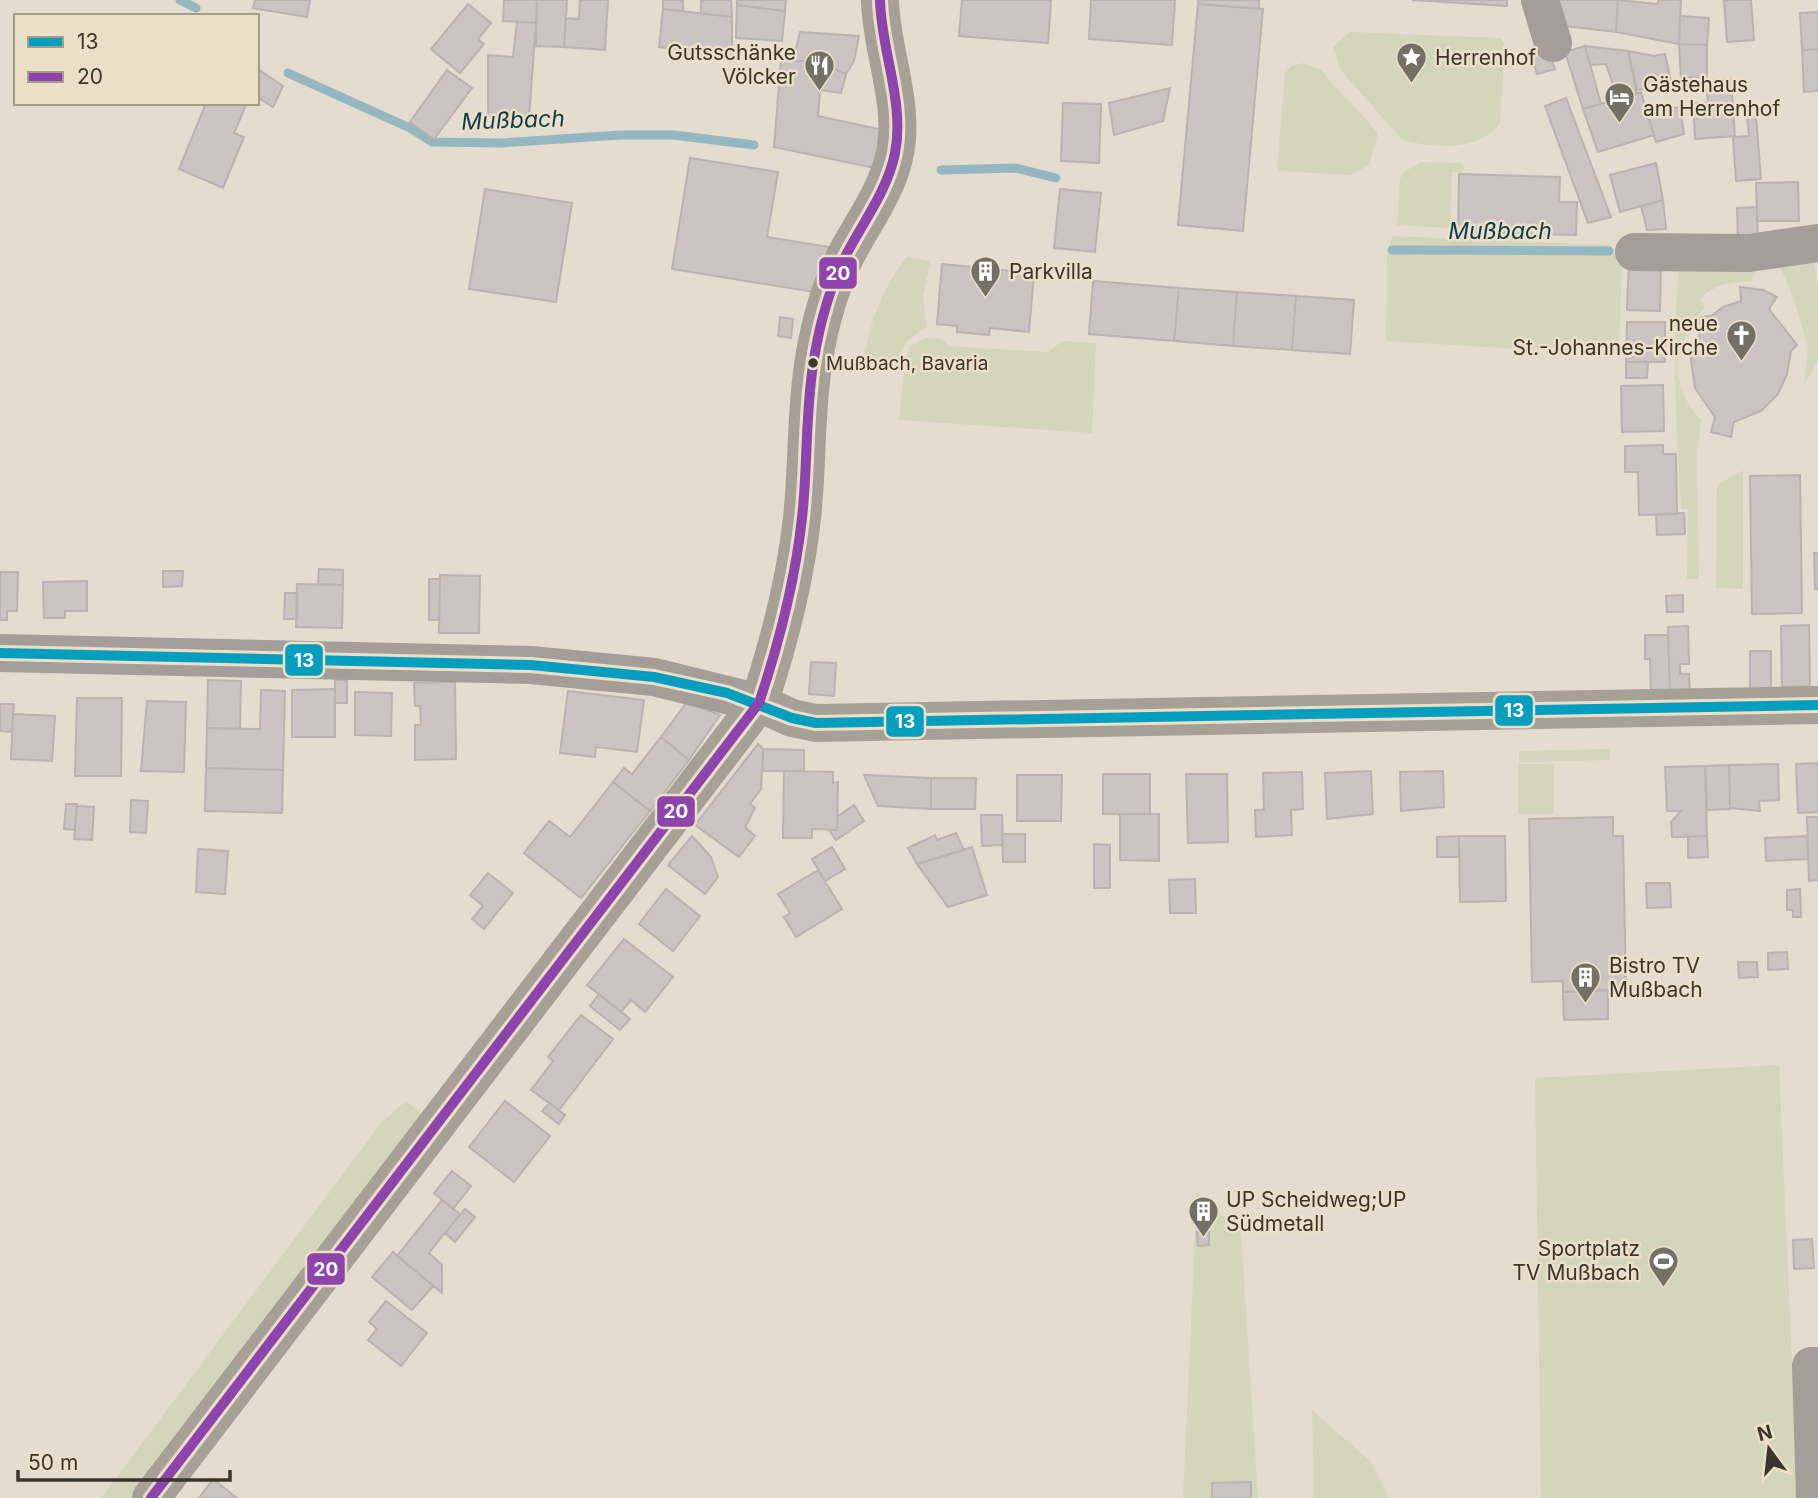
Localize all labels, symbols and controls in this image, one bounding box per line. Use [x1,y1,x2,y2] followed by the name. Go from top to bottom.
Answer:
[14,14,259,105] legend
[77,29,99,54] text: 13
[667,40,796,89] place label: Gutsschänke Völcker
[1395,41,1429,85] place icon: Herrenhof
[1435,45,1536,70] place label: Herrenhof
[802,48,836,92] restaurant icon: Gutsschänke Völcker
[77,64,103,89] text: 20
[1643,72,1780,121] place label: Gästehaus am Herrenhof
[1603,80,1637,124] hotel icon: Gästehaus am Herrenhof
[461,104,565,136] water label: Mußbach
[1448,217,1552,245] water label: Mußbach
[969,255,1003,299] building icon: Parkvilla
[818,256,858,290] line badge: 20
[1009,259,1093,284] place label: Parkvilla
[826,262,850,285] text: 20
[1513,311,1718,360] place label: neue St.-Johannes-Kirche
[1724,319,1758,363] church icon: neue St.-Johannes-Kirche
[826,352,988,375] place label: Mußbach, Bavaria
[806,356,820,370] marker: Mußbach, Bavaria
[284,643,324,677] line badge: 13
[294,649,314,672] text: 13
[1494,694,1534,727] line badge: 13
[1504,699,1524,722] text: 13
[885,705,925,738] line badge: 13
[895,710,915,733] text: 13
[656,795,696,828] line badge: 20
[664,800,688,823] text: 20
[1609,953,1703,1002] place label: Bistro TV Mußbach
[1569,961,1603,1005] building icon: Bistro TV Mußbach
[1226,1187,1406,1236] place label: UP Scheidweg;UP Südmetall
[1186,1195,1220,1239] building icon: UP Scheidweg;UP Südmetall
[1512,1236,1640,1285] place label: Sportplatz TV Mußbach
[1646,1244,1680,1288] sports icon: Sportplatz TV Mußbach
[306,1252,346,1286] line badge: 20
[314,1258,338,1281] text: 20
[1734,1414,1804,1484] north arrow
[1755,1420,1775,1446] text: N
[18,1438,229,1482] scale bar
[28,1450,78,1475] text: 50 m

